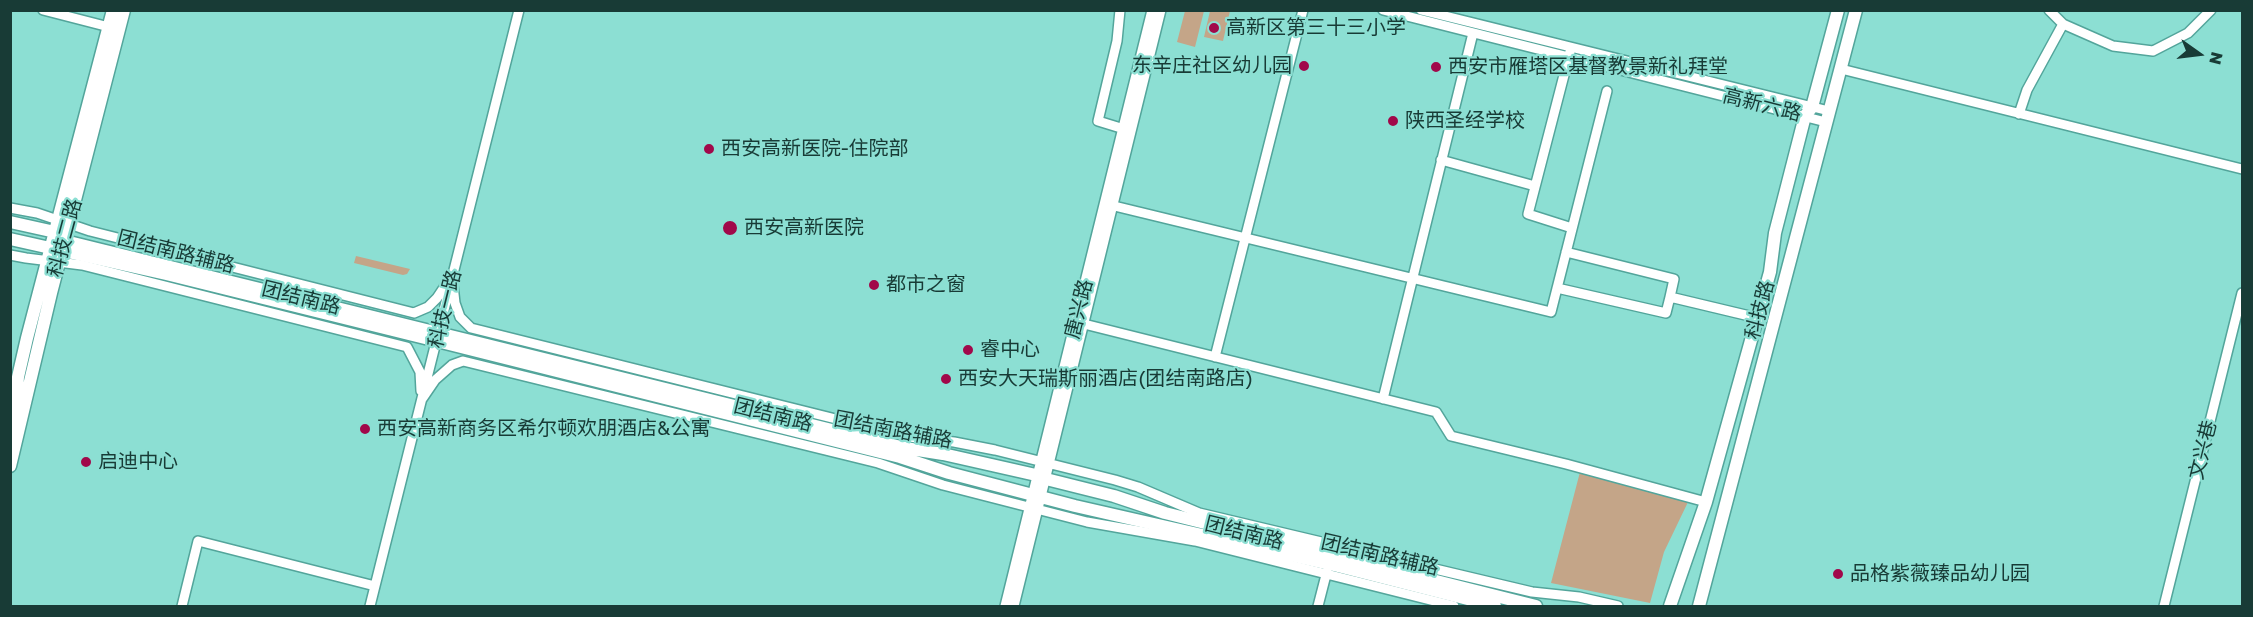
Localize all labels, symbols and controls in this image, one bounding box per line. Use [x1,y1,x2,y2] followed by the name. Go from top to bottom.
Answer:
[1226,16,1406,40] place label: 高新区第三十三小学
[1207,21,1221,35] marker: 高新区第三十三小学
[2169,24,2229,84] north arrow
[2205,50,2228,67] text: N
[1132,54,1292,78] place label: 东辛庄社区幼儿园
[1448,55,1728,79] place label: 西安市雁塔区基督教景新礼拜堂
[1297,59,1311,73] marker: 东辛庄社区幼儿园
[1429,60,1443,74] marker: 西安市雁塔区基督教景新礼拜堂
[1720,84,1804,126] street label: 高新六路
[1405,109,1525,133] place label: 陕西圣经学校
[1386,114,1400,128] marker: 陕西圣经学校
[721,137,909,161] place label: 西安高新医院-住院部
[702,142,716,156] marker: 西安高新医院-住院部
[43,196,87,280] street label: 科技二路
[744,216,864,240] place label: 西安高新医院
[721,219,739,237] marker: 西安高新医院
[115,226,237,278] street label: 团结南路辅路
[424,267,466,351] street label: 科技一路
[886,273,966,297] place label: 都市之窗
[259,277,343,319] street label: 团结南路
[1060,277,1098,341] street label: 唐兴路
[867,278,881,292] marker: 都市之窗
[1741,278,1779,342] street label: 科技路
[980,338,1040,362] place label: 睿中心
[961,343,975,357] marker: 睿中心
[958,367,1253,391] place label: 西安大天瑞斯丽酒店(团结南路店)
[939,372,953,386] marker: 西安大天瑞斯丽酒店(团结南路店)
[731,394,815,436] street label: 团结南路
[832,407,954,453] street label: 团结南路辅路
[377,417,710,441] place label: 西安高新商务区希尔顿欢朋酒店&公寓
[2184,418,2222,482] street label: 文兴巷
[358,422,372,436] marker: 西安高新商务区希尔顿欢朋酒店&公寓
[98,450,178,474] place label: 启迪中心
[79,455,93,469] marker: 启迪中心
[1202,512,1286,554] street label: 团结南路
[1319,530,1441,580] street label: 团结南路辅路
[1850,562,2030,586] place label: 品格紫薇臻品幼儿园
[1831,567,1845,581] marker: 品格紫薇臻品幼儿园

